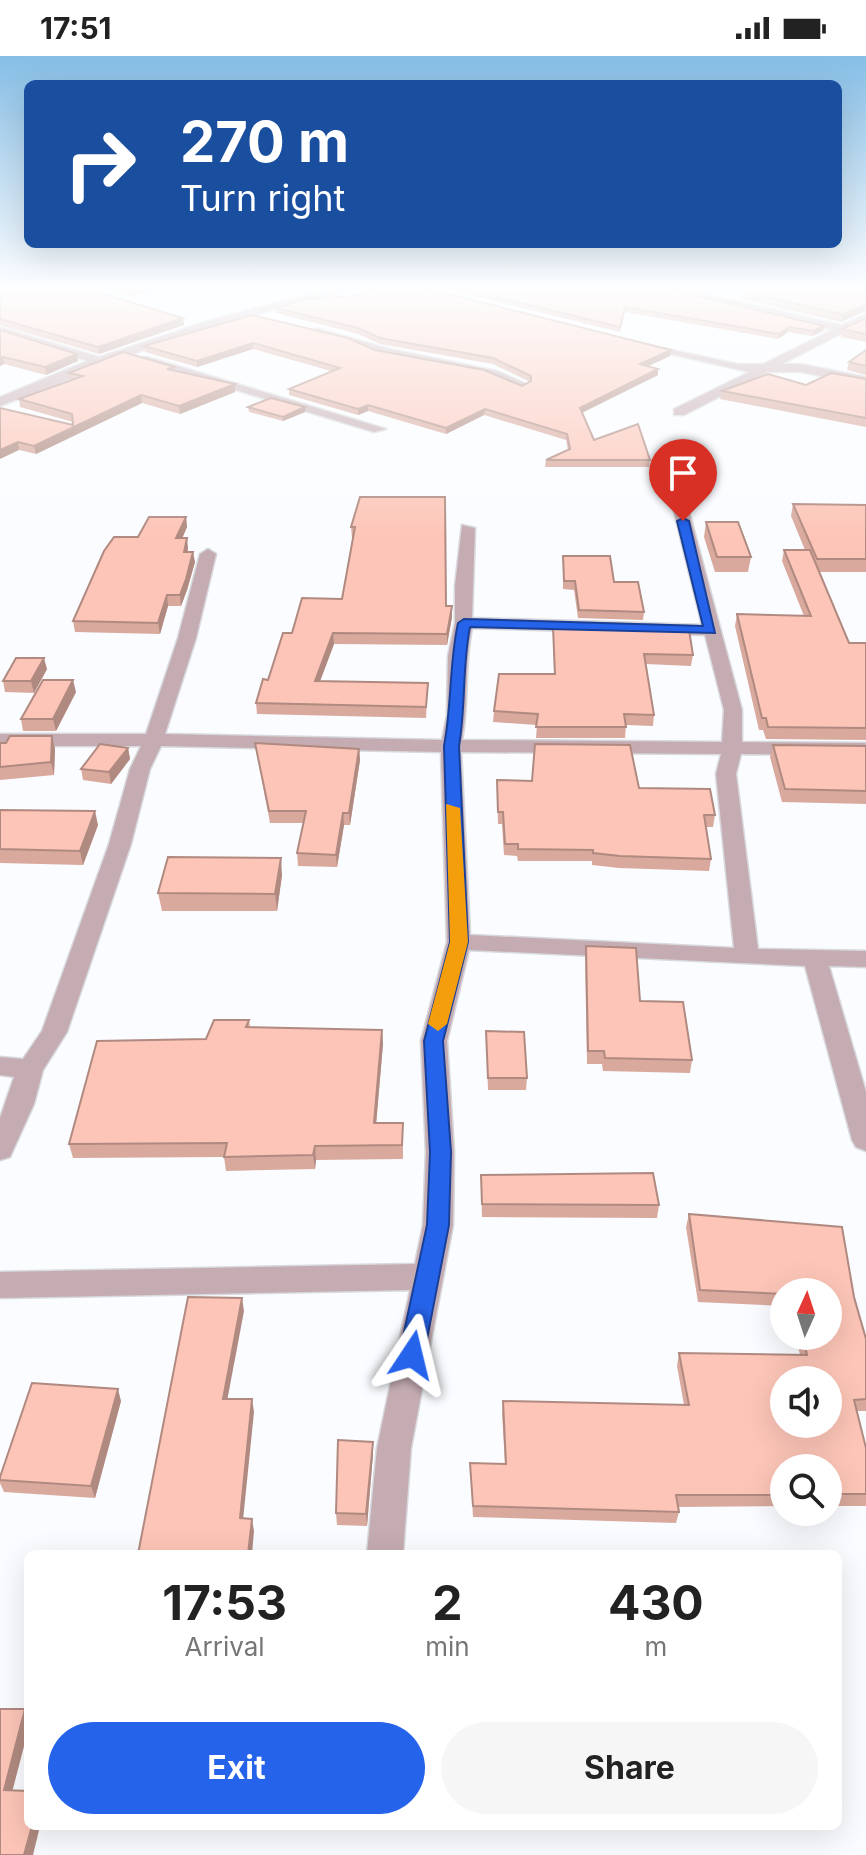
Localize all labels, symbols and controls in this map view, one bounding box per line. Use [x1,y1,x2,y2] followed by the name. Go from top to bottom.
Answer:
[40,10,112,46] text: 17:51
[180,108,349,176] text: 270 m
[48,112,152,216] icon: right
[180,176,345,220] text: Turn right
[649,439,717,521] pin
[661,451,705,495] icon: arrive
[770,1278,842,1350] north arrow
[770,1278,842,1526] map controls
[370,1313,454,1397] position arrow
[770,1366,842,1438] button: sound
[770,1454,842,1526] button: search
[162,1573,287,1632] text: 17:53
[432,1573,463,1632] text: 2
[608,1573,704,1632] text: 430
[185,1631,265,1662] text: Arrival
[425,1631,470,1662] text: min
[644,1631,667,1662] text: m
[48,1722,425,1814] button: Exit
[441,1722,818,1814] button: Share

